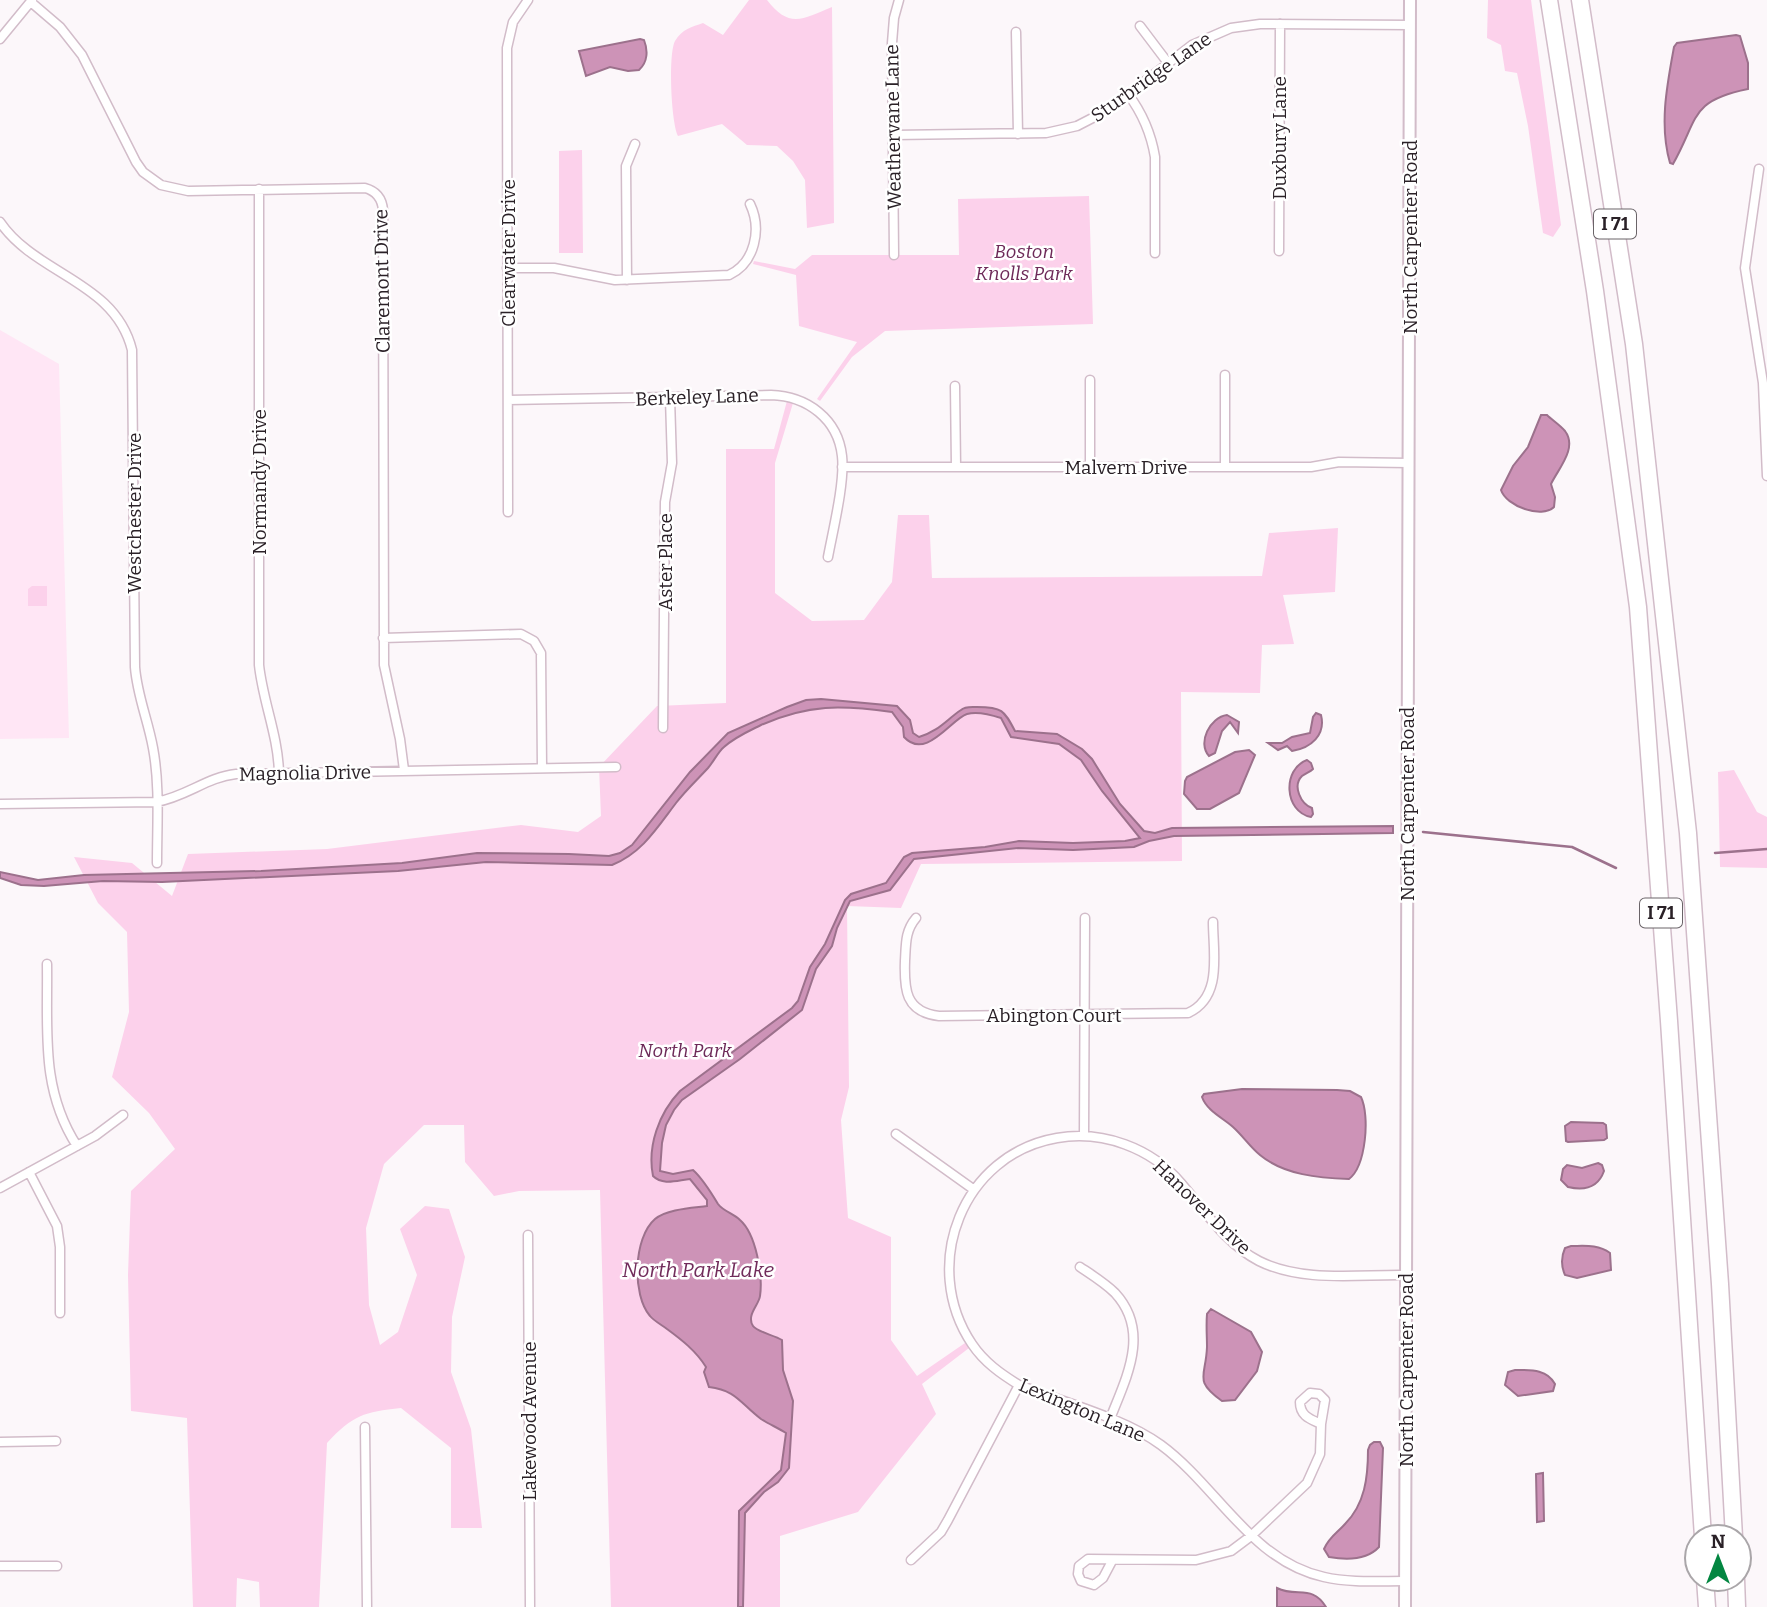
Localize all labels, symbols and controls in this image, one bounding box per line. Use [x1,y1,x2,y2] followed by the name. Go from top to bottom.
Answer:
[1086,27,1216,127] street label: Sturbridge Lane
[880,44,906,210] street label: Weathervane Lane
[1268,76,1291,200] street label: Duxbury Lane
[1399,140,1422,334] street label: North Carpenter Road
[497,179,520,327] street label: Clearwater Drive
[369,209,395,353] street label: Claremont Drive
[1594,210,1636,238] road number: I 71
[975,240,1073,285] park label: Boston Knolls Park
[635,383,759,411] street label: Berkeley Lane
[248,409,271,555] street label: Normandy Drive
[123,433,146,593] street label: Westchester Drive
[1065,456,1187,479] street label: Malvern Drive
[654,513,677,611] street label: Aster Place
[1396,707,1419,901] street label: North Carpenter Road
[239,760,371,786] street label: Magnolia Drive
[1640,898,1682,928] road number: I 71
[986,1004,1122,1027] street label: Abington Court
[638,1039,733,1062] park label: North Park
[1148,1155,1256,1259] street label: Hanover Drive
[622,1257,774,1283] water label: North Park Lake
[1395,1273,1418,1467] street label: North Carpenter Road
[518,1341,541,1501] street label: Lakewood Avenue
[1015,1373,1149,1447] street label: Lexington Lane
[1683,1523,1753,1593] north arrow
[1711,1530,1726,1553] text: N

